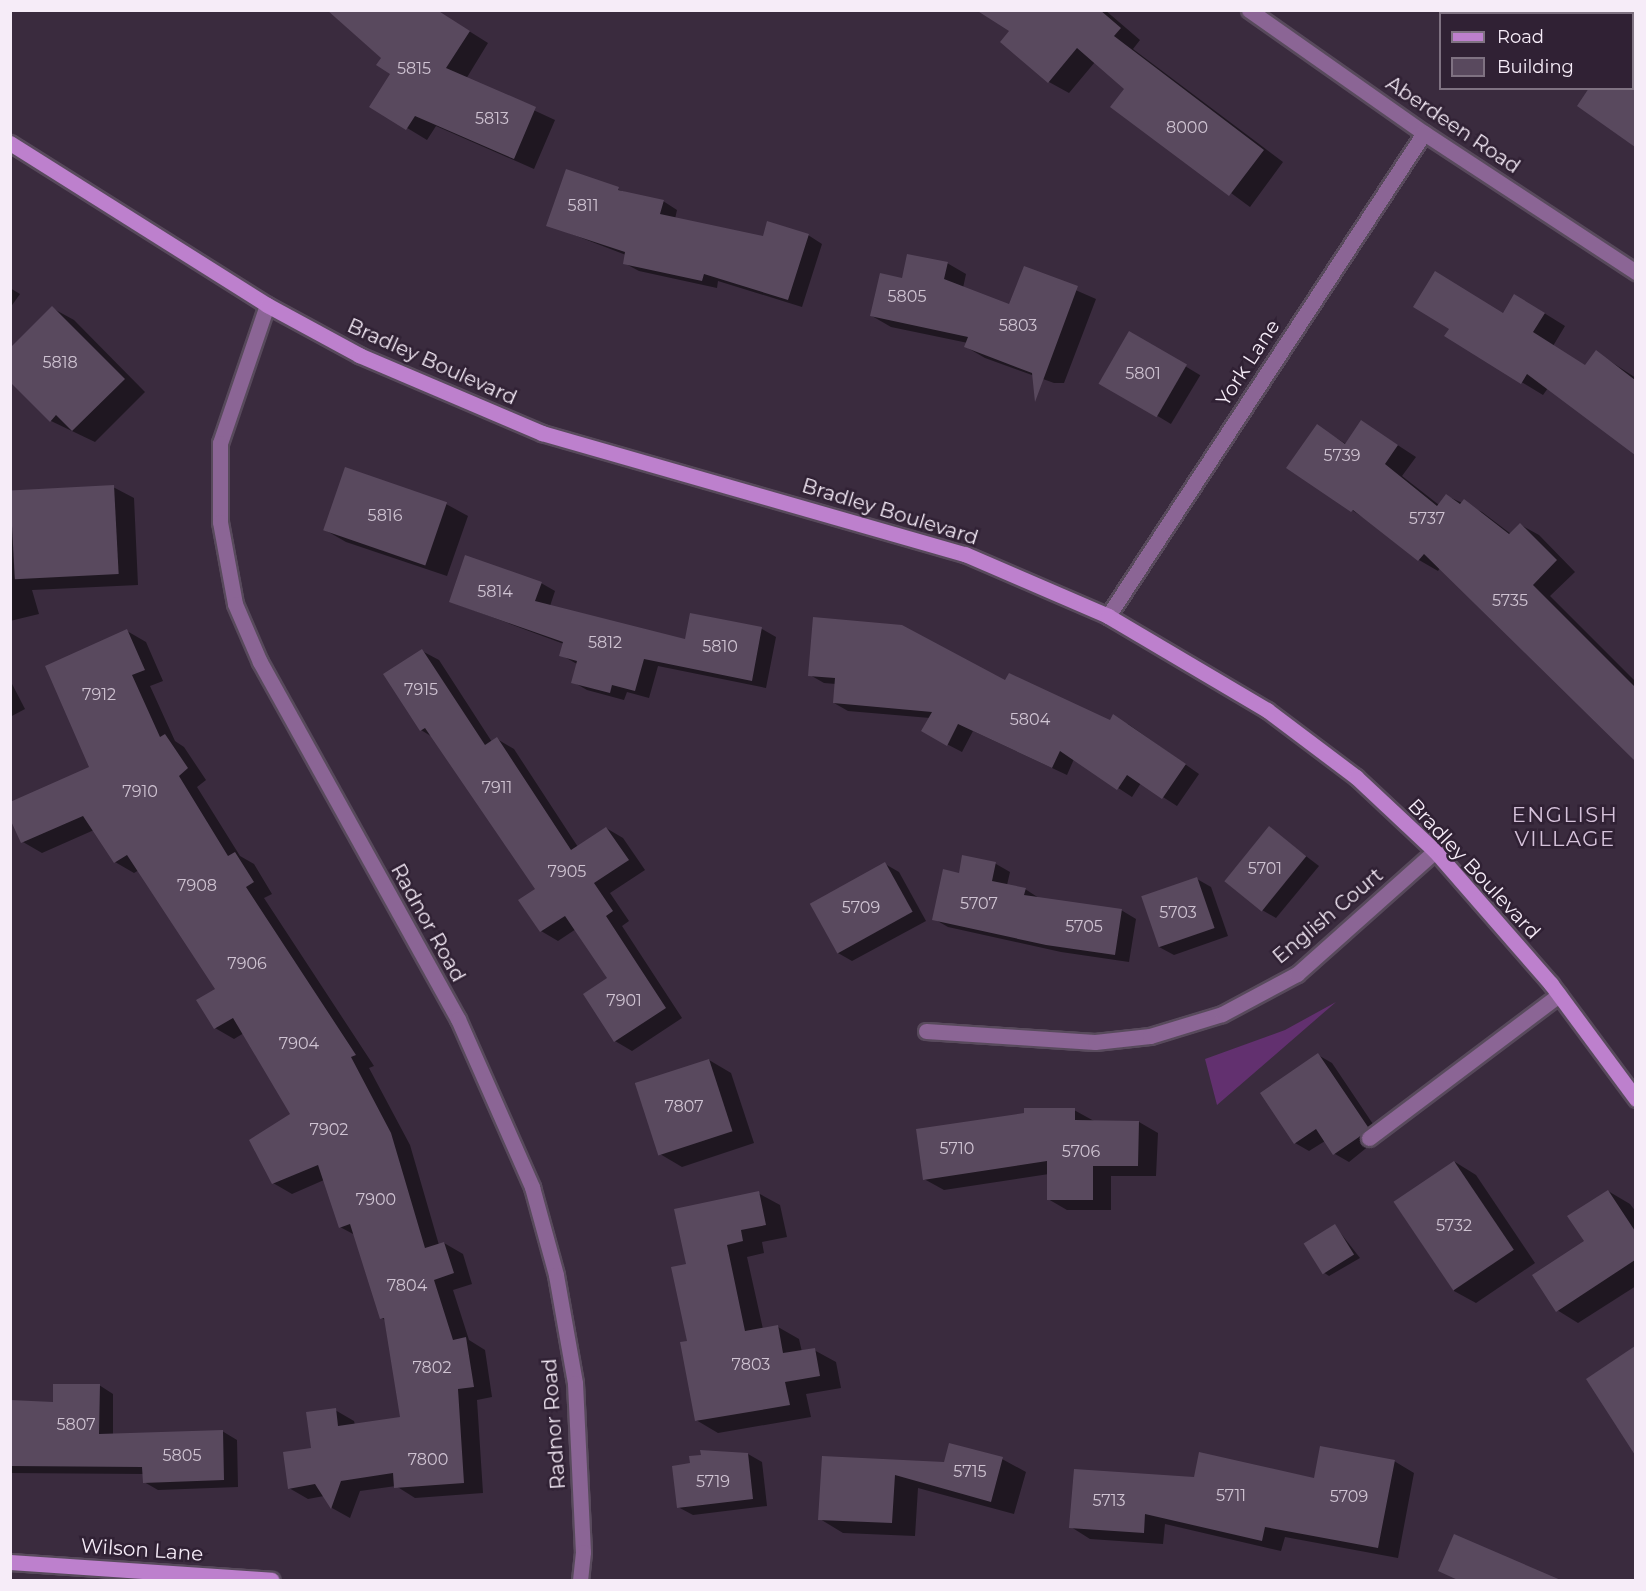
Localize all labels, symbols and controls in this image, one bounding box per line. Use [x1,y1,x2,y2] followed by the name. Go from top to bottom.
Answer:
[1439,12,1634,90] legend
[1497,26,1544,48] text: Road
[1497,56,1574,78] text: Building
[397,59,431,79] house number: 5815
[1381,71,1525,179] street label: Aberdeen Road
[475,109,509,129] house number: 5813
[1166,118,1208,138] house number: 8000
[568,196,598,216] house number: 5811
[888,287,926,307] house number: 5805
[344,314,520,410] street label: Bradley Boulevard
[1211,315,1285,411] street label: York Lane
[999,316,1037,336] house number: 5803
[42,353,78,373] house number: 5818
[1125,364,1161,384] house number: 5801
[1324,446,1360,466] house number: 5739
[799,474,981,550] street label: Bradley Boulevard
[368,506,402,526] house number: 5816
[1409,509,1445,529] house number: 5737
[477,582,513,602] house number: 5814
[1492,591,1528,611] house number: 5735
[588,633,622,653] house number: 5812
[702,637,738,657] house number: 5810
[404,680,438,700] house number: 7915
[82,685,116,705] house number: 7912
[1010,710,1050,730] house number: 5804
[482,778,512,798] house number: 7911
[122,782,158,802] house number: 7910
[1403,794,1545,944] street label: Bradley Boulevard
[1512,802,1618,852] district label: ENGLISH VILLAGE
[1248,859,1282,879] house number: 5701
[386,860,470,986] street label: Radnor Road
[548,862,586,882] house number: 7905
[1268,863,1388,969] street label: English Court
[177,876,217,896] house number: 7908
[960,894,998,914] house number: 5707
[842,898,880,918] house number: 5709
[1159,903,1197,923] house number: 5703
[1065,917,1103,937] house number: 5705
[227,954,267,974] house number: 7906
[606,991,642,1011] house number: 7901
[279,1034,319,1054] house number: 7904
[664,1097,704,1117] house number: 7807
[310,1120,348,1140] house number: 7902
[940,1139,974,1159] house number: 5710
[1062,1142,1100,1162] house number: 5706
[356,1190,396,1210] house number: 7900
[1436,1216,1472,1236] house number: 5732
[387,1276,427,1296] house number: 7804
[732,1355,770,1375] house number: 7803
[412,1358,452,1378] house number: 7802
[537,1358,571,1490] street label: Radnor Road
[56,1415,96,1435] house number: 5807
[163,1446,201,1466] house number: 5805
[408,1450,448,1470] house number: 7800
[953,1462,987,1482] house number: 5715
[696,1472,730,1492] house number: 5719
[1216,1486,1246,1506] house number: 5711
[1330,1487,1368,1507] house number: 5709
[1092,1491,1126,1511] house number: 5713
[80,1534,204,1566] street label: Wilson Lane

